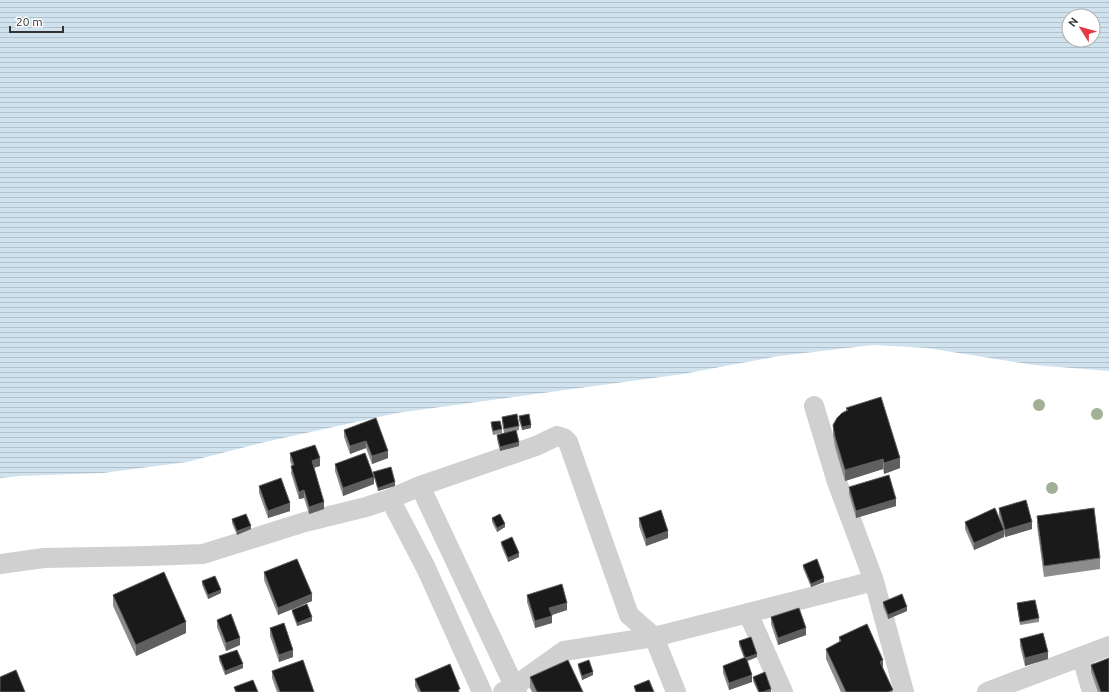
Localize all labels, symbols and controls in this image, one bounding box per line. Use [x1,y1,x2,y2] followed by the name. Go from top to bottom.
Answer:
[10,8,63,34] scale bar
[1061,8,1101,48] north arrow
[16,15,43,28] text: 20 m
[1066,15,1080,29] text: N

